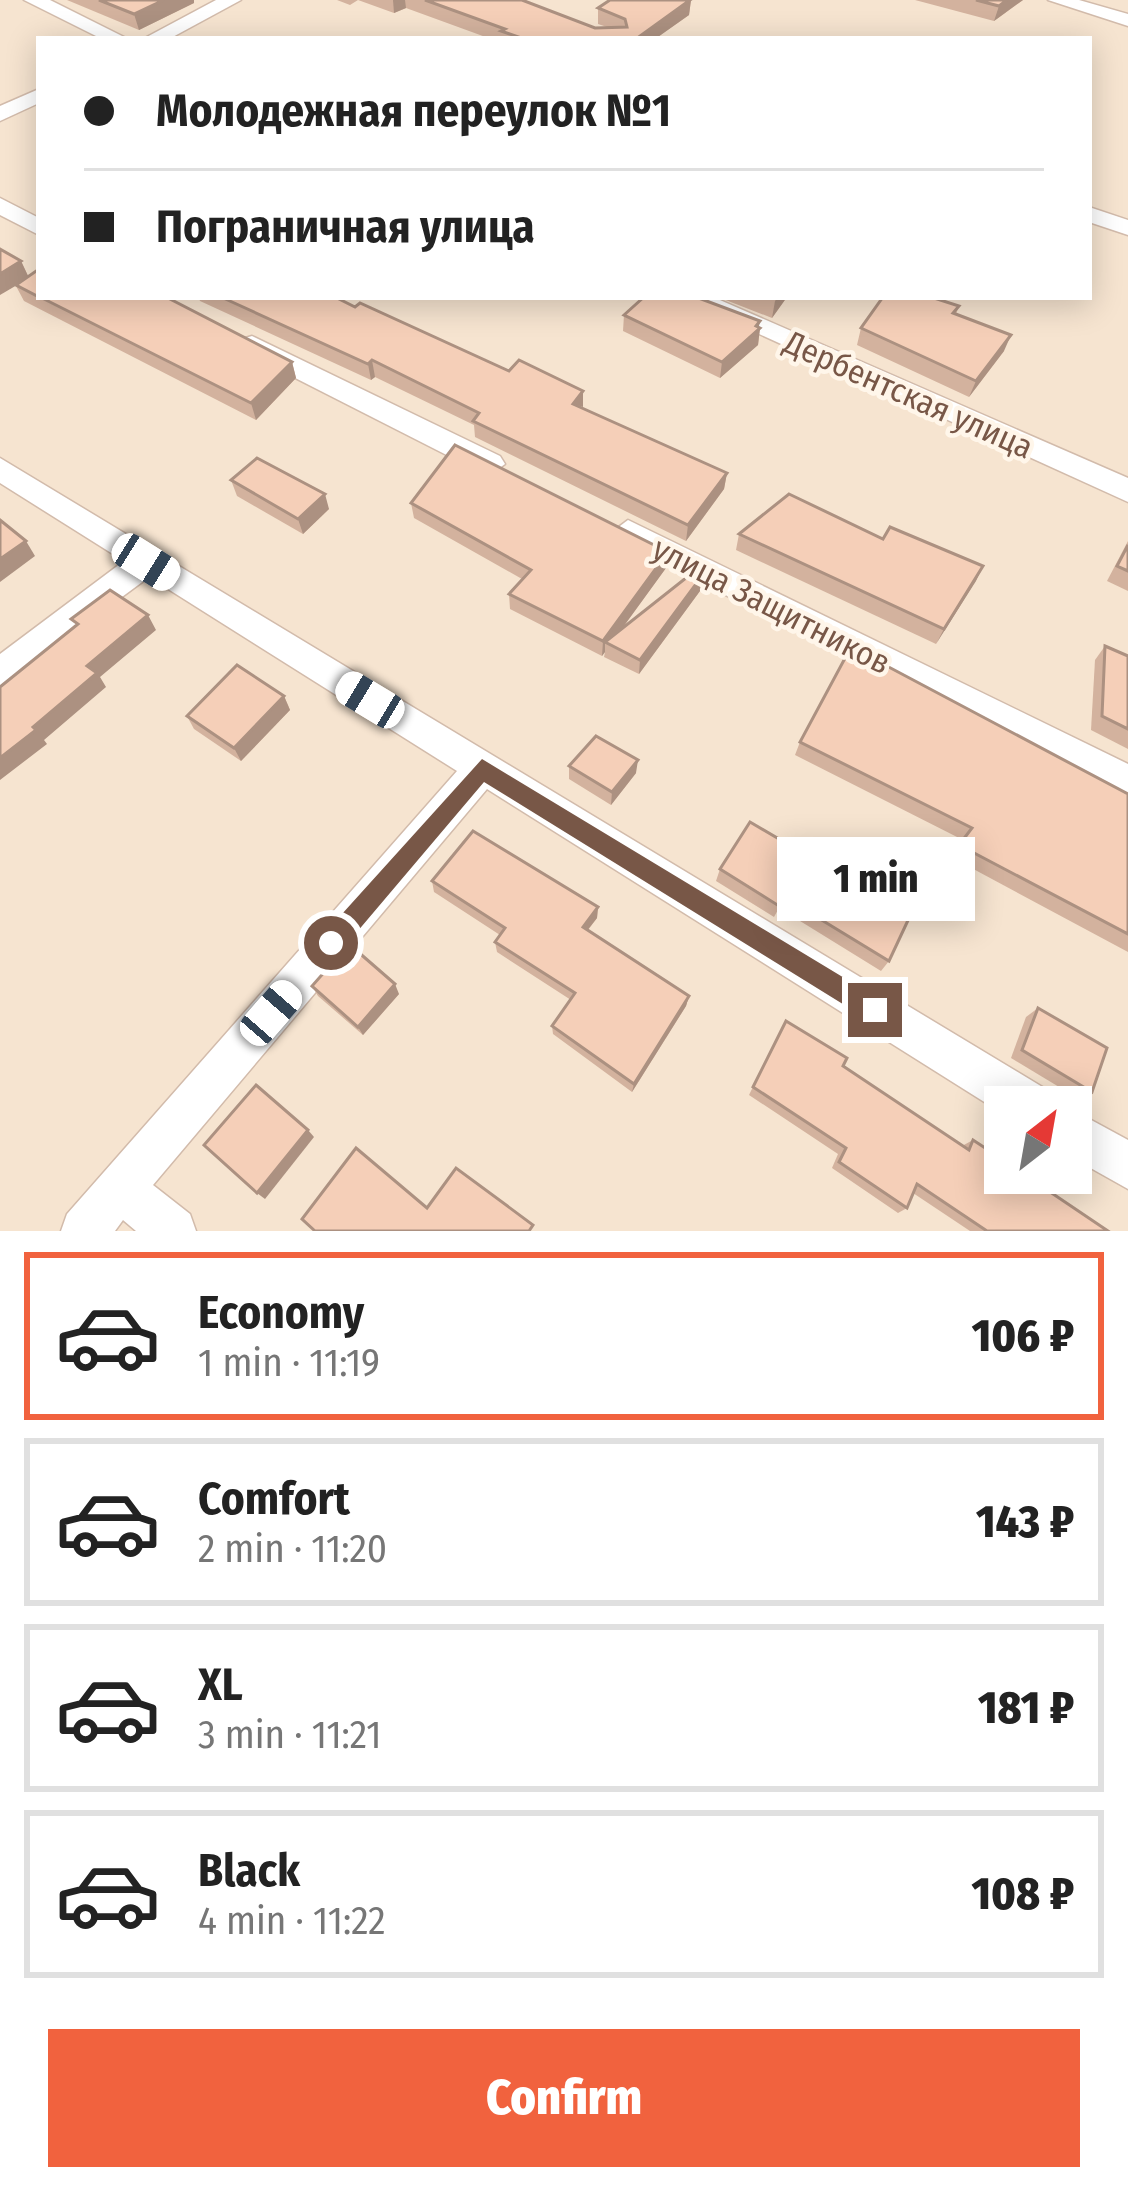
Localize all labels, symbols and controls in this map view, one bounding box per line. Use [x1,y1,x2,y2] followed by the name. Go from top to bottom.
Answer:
[156,84,671,138] text: Молодежная переулок №1
[156,200,535,254] text: Пограничная улица
[777,322,1039,468] street label: Дербентская улица
[106,528,186,596] car
[646,529,897,683] street label: улица Защитников
[330,666,410,734] car
[776,836,974,920] callout: 1 min
[834,856,918,902] text: 1 min
[304,916,358,970] route start
[234,974,308,1052] car
[848,983,902,1037] route end
[984,1086,1092,1194] north arrow
[984,1086,1092,1194] map controls
[54,1282,162,1390] icon: car
[198,1286,364,1340] text: Economy
[972,1309,1074,1363] text: 106 ₽
[198,1340,380,1386] text: 1 min · 11:19
[54,1468,162,1576] icon: car
[198,1472,350,1526] text: Comfort
[976,1495,1074,1549] text: 143 ₽
[198,1526,387,1572] text: 2 min · 11:20
[54,1654,162,1762] icon: car
[198,1658,243,1712] text: XL
[978,1681,1074,1735] text: 181 ₽
[198,1712,381,1758] text: 3 min · 11:21
[54,1840,162,1948] icon: car
[198,1844,300,1898] text: Black
[972,1867,1074,1921] text: 108 ₽
[198,1898,386,1944] text: 4 min · 11:22
[48,2029,1080,2167] button: Confirm

